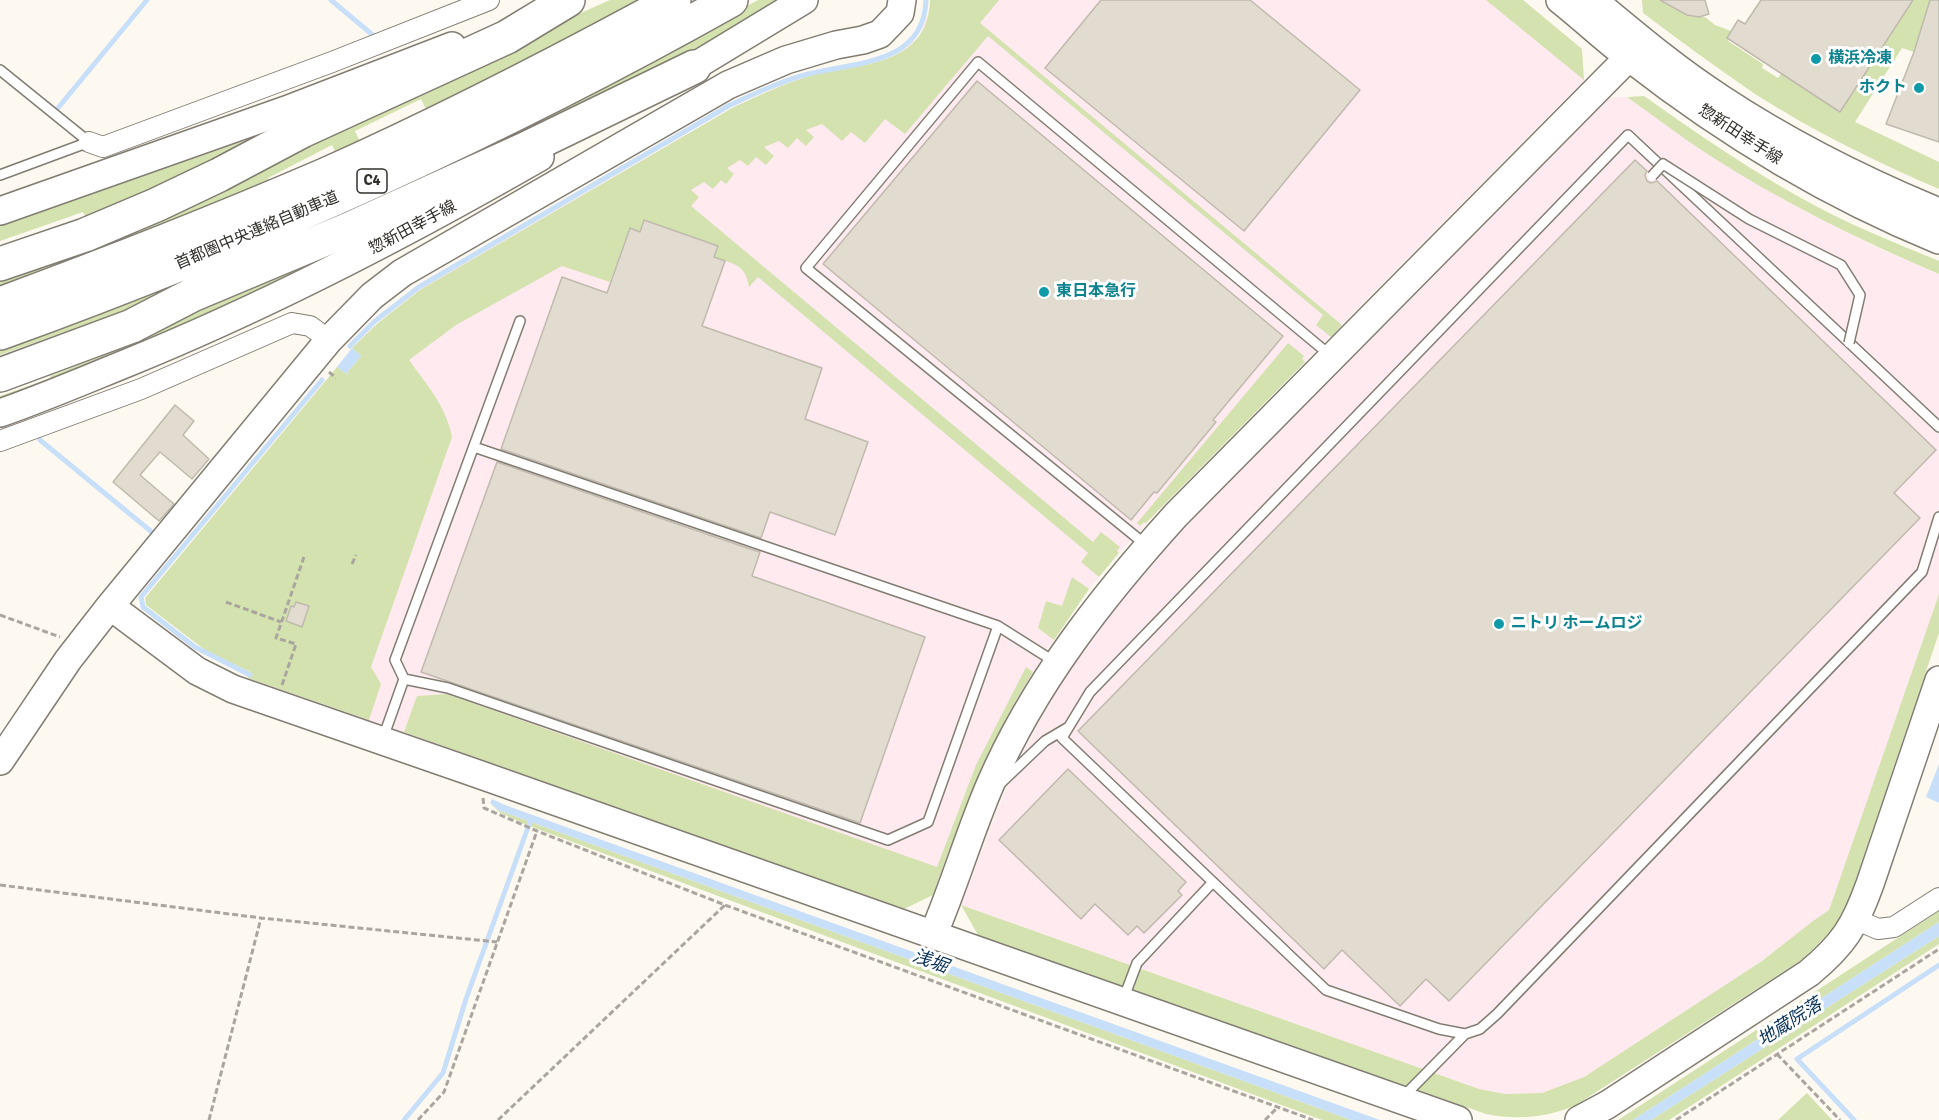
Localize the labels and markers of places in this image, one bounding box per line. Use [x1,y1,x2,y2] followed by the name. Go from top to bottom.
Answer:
[1828,49,1892,69] place label: 横浜冷凍
[1809,52,1823,66] marker: 横浜冷凍
[1859,78,1907,98] place label: ホクト
[1912,81,1926,95] marker: ホクト
[1056,282,1136,302] place label: 東日本急行
[1037,285,1051,299] marker: 東日本急行
[1511,614,1643,634] place label: ニトリ ホームロジ
[1492,617,1506,631] marker: ニトリ ホームロジ

